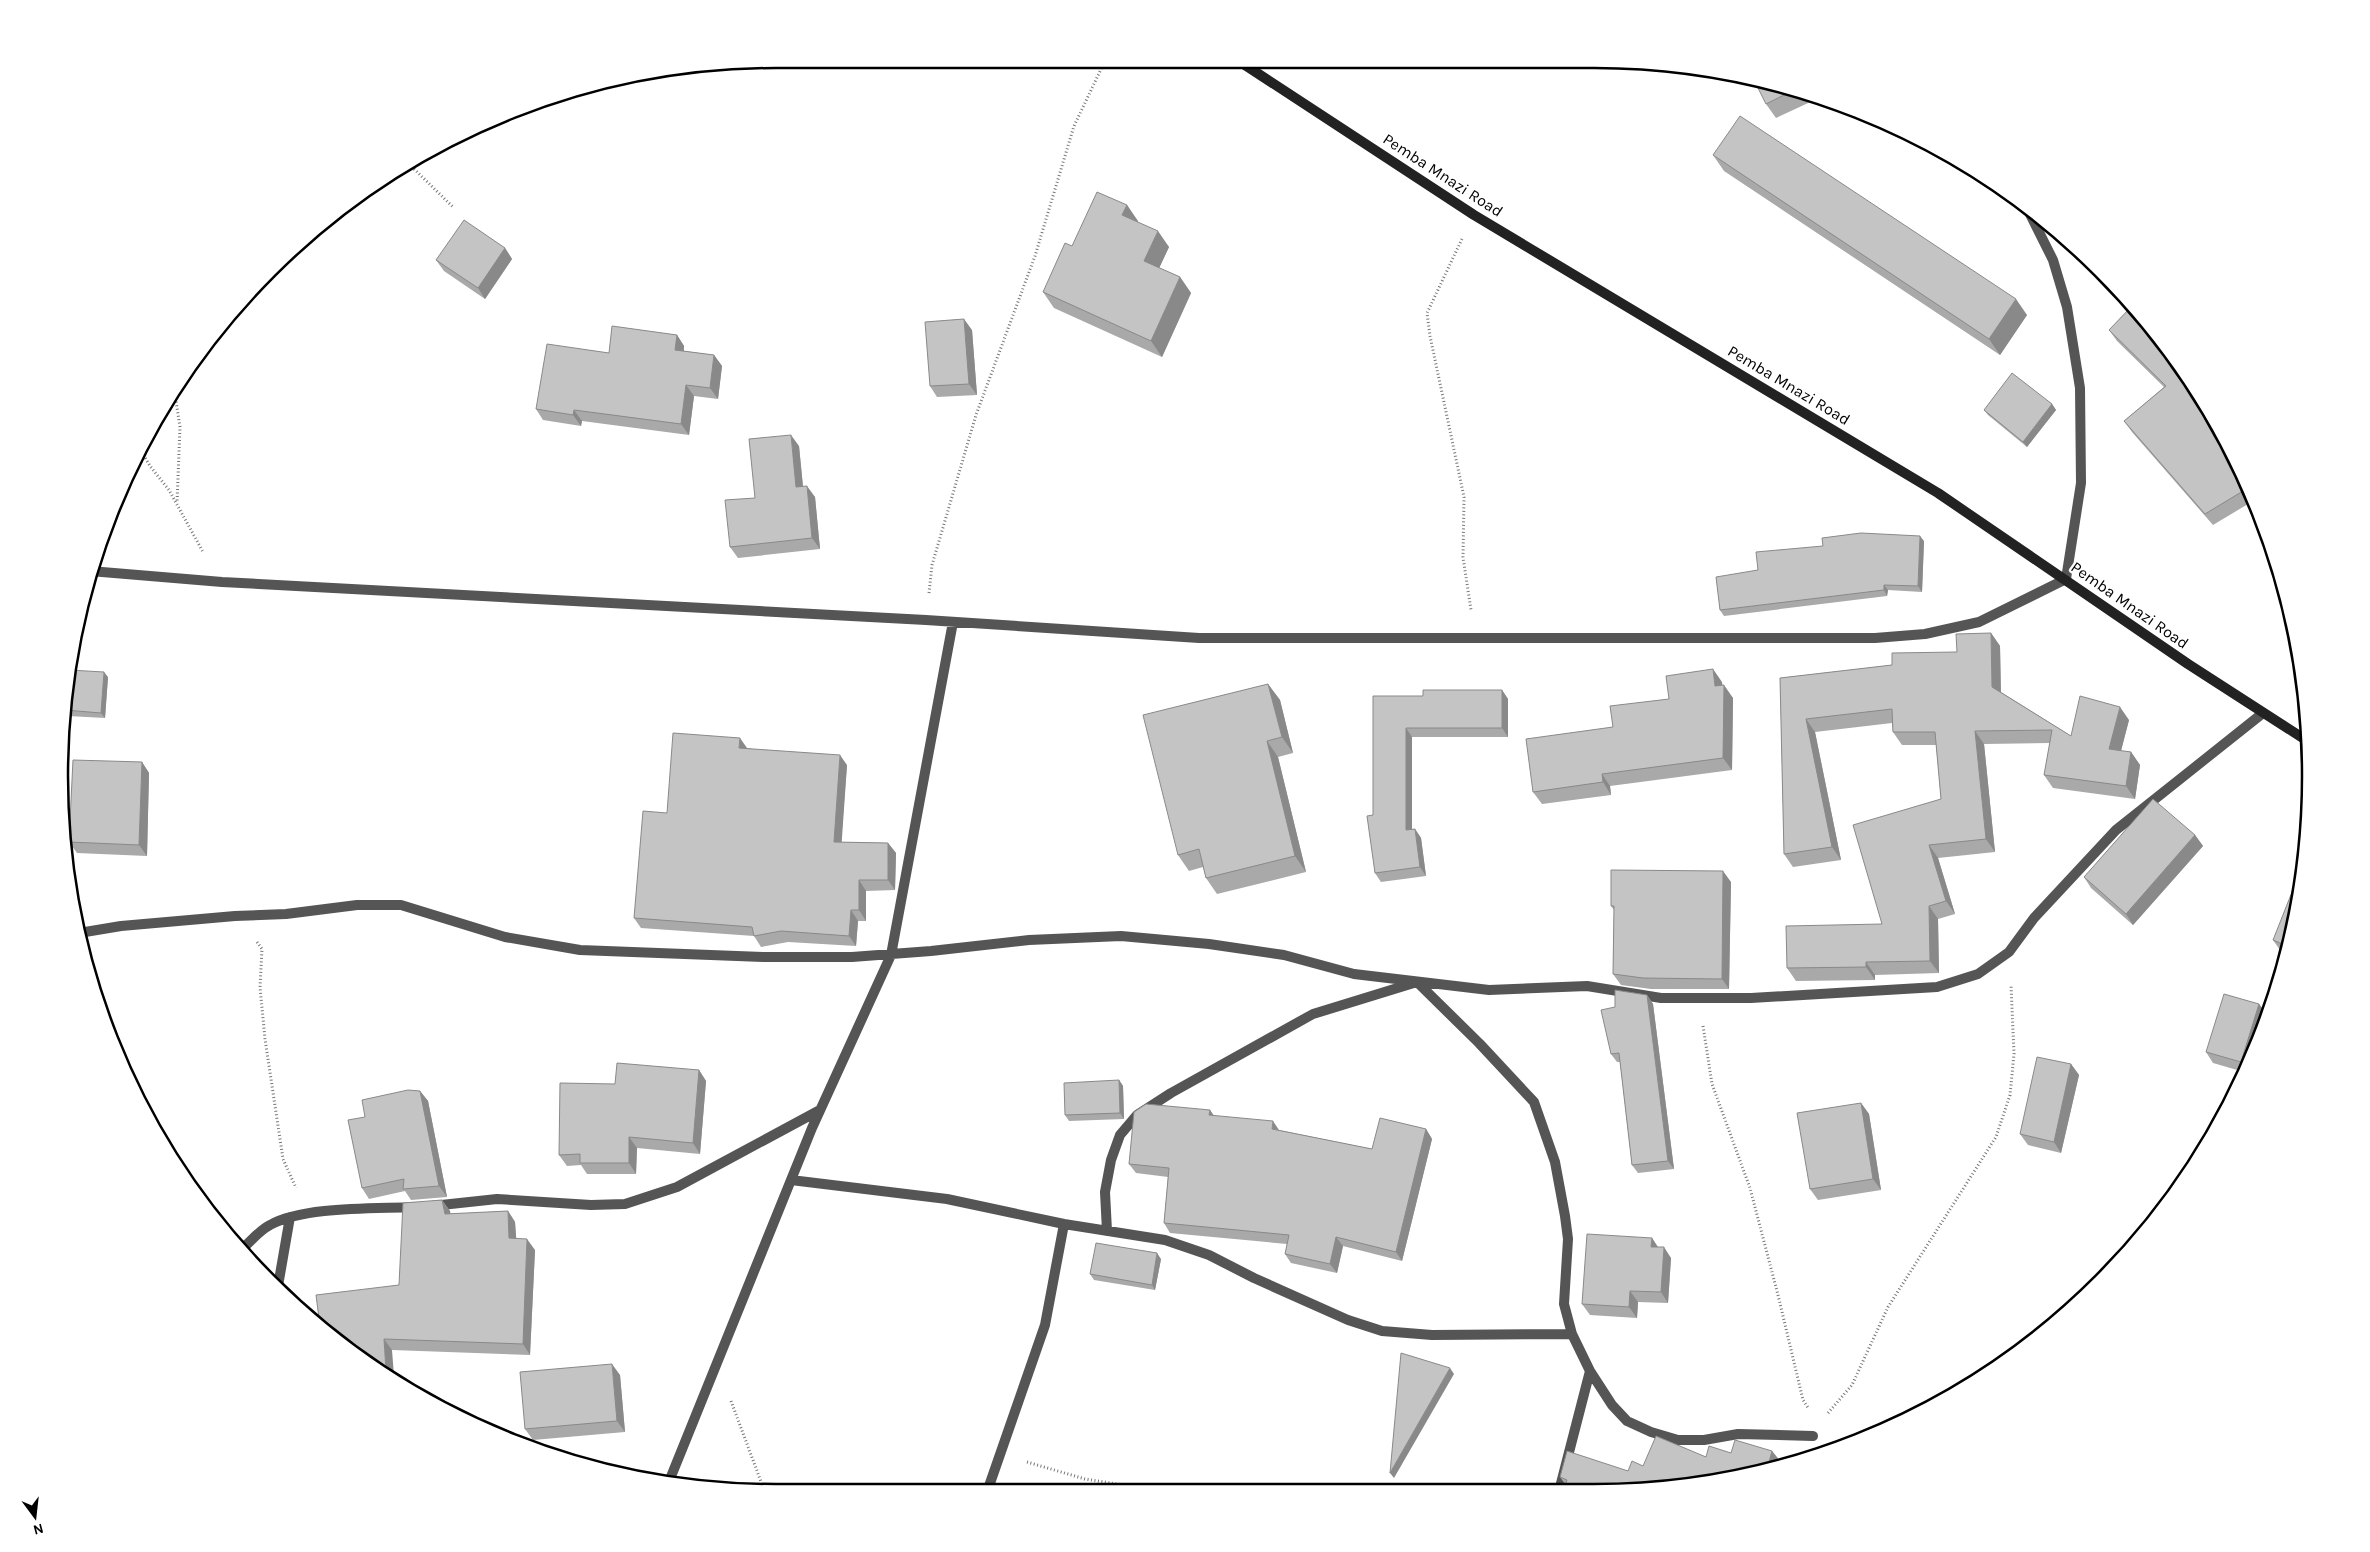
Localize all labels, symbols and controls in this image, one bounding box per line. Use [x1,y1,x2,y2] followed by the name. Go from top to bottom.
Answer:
[1379,129,1507,221] street label: Pemba Mnazi Road
[1724,341,1854,429] street label: Pemba Mnazi Road
[2068,557,2192,653] street label: Pemba Mnazi Road
[10,1492,60,1542] north arrow
[31,1520,45,1539] text: N

